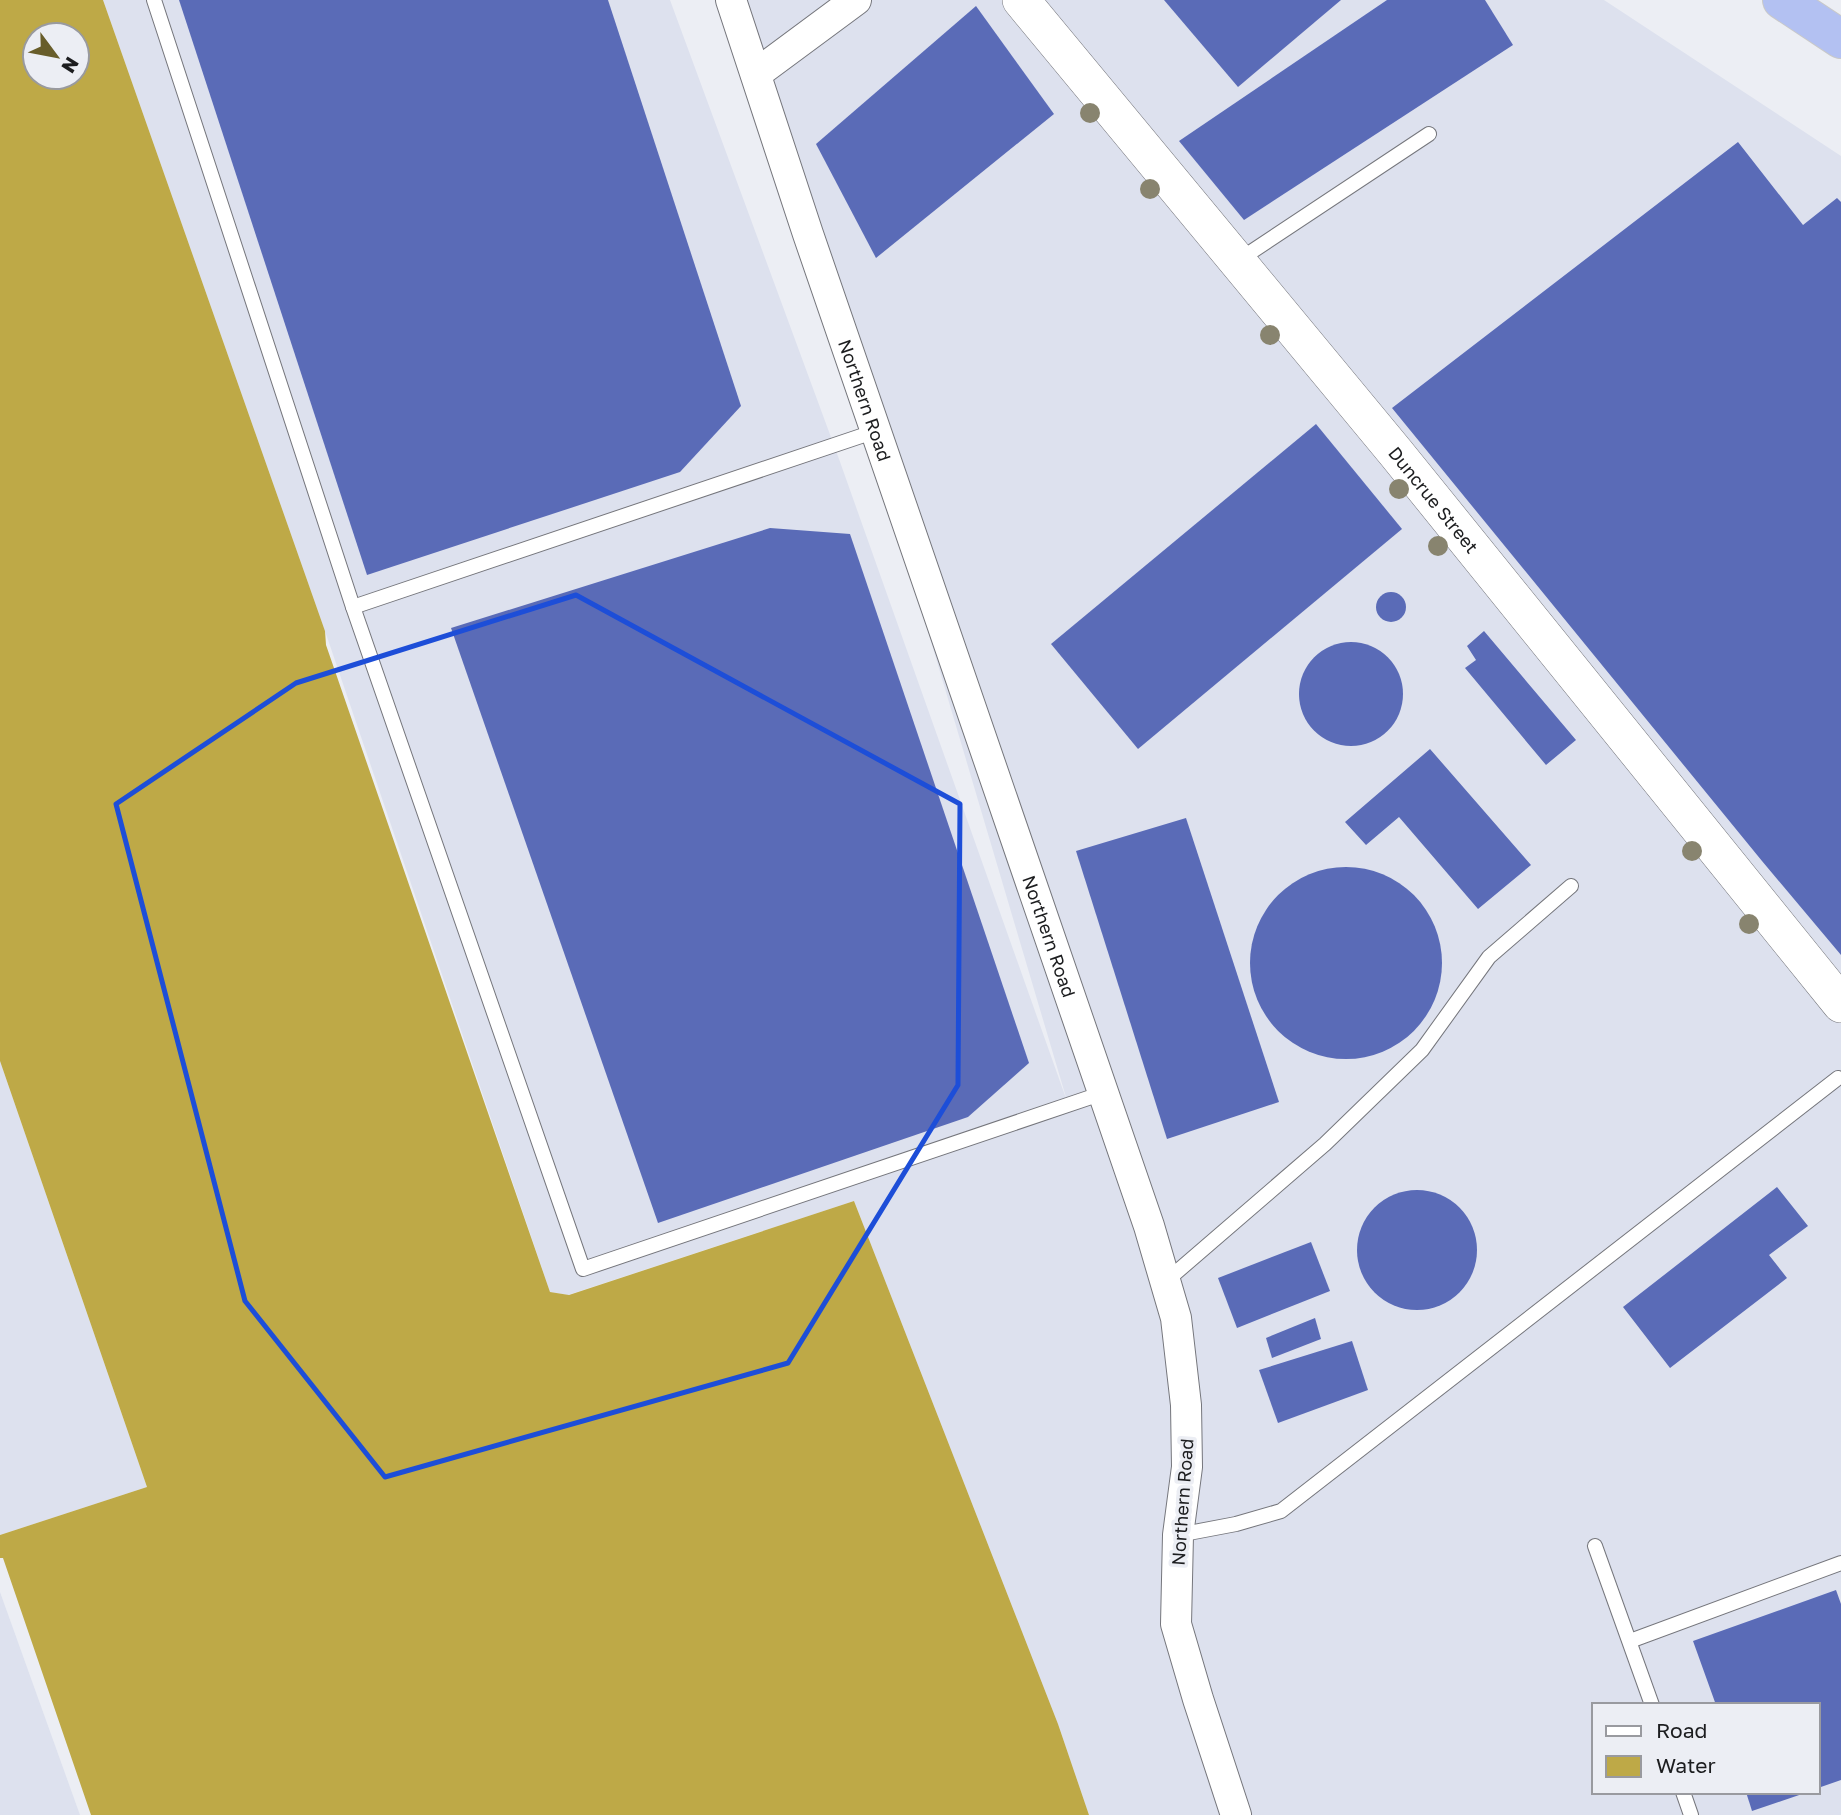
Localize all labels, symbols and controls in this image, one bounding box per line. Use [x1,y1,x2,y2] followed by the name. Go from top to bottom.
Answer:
[21,21,91,91] north arrow
[57,53,84,77] text: N
[834,336,896,464] street label: Northern Road
[1384,442,1483,557] street label: Duncrue Street
[1018,873,1081,1000] street label: Northern Road
[1167,1438,1197,1566] street label: Northern Road
[1592,1703,1820,1794] legend
[1656,1717,1707,1743] text: Road
[1656,1752,1716,1778] text: Water

